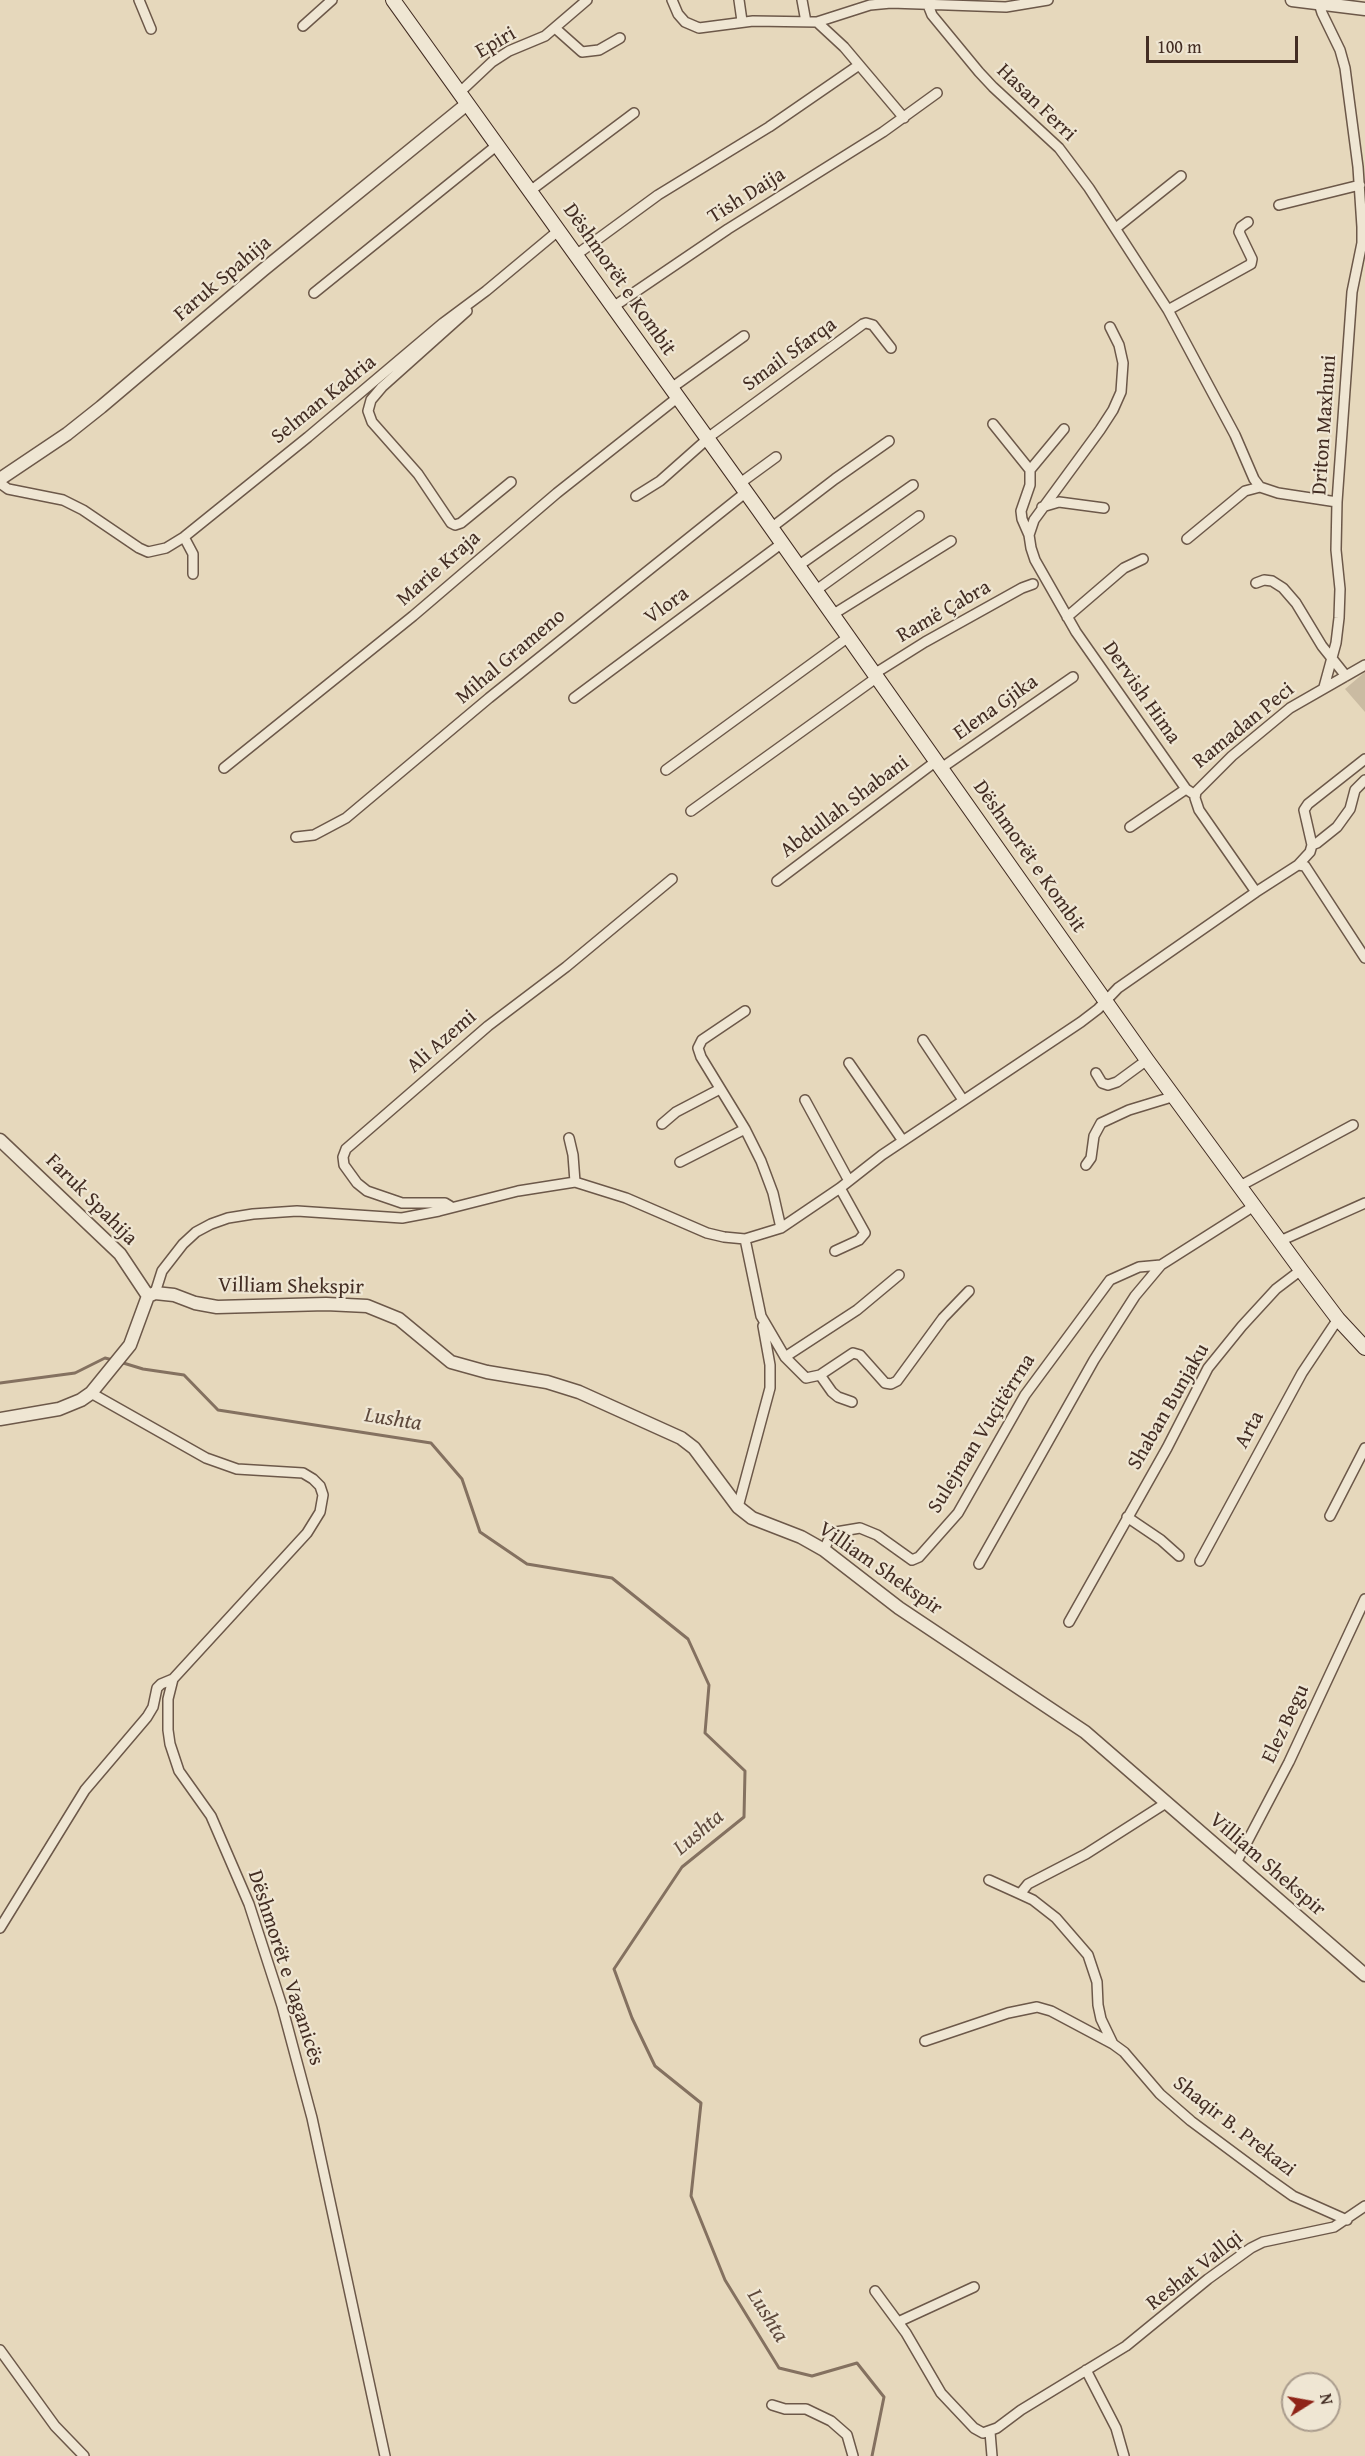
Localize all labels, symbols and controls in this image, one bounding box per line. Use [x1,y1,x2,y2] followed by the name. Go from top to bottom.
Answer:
[471,21,521,65] street label: Epiri
[1149,24,1300,62] scale bar
[1157,33,1202,60] text: 100 m
[991,59,1081,147] street label: Hasan Ferri
[704,162,790,230] street label: Tish Daija
[557,199,681,361] street label: Dëshmorët e Kombit
[169,231,277,327] street label: Faruk Spahija
[738,312,842,398] street label: Smail Sfarqa
[267,350,381,450] street label: Selman Kadria
[1308,354,1342,496] street label: Driton Maxhuni
[392,526,486,612] street label: Marie Kraja
[893,575,995,649] street label: Ramë Çabra
[640,581,694,631] street label: Vlora
[451,604,571,710] street label: Mihal Grameno
[1096,637,1186,749] street label: Dervish Hima
[949,670,1043,746] street label: Elena Gjika
[1188,678,1300,774] street label: Ramadan Peci
[776,750,914,864] street label: Abdullah Shabani
[967,776,1091,938] street label: Dëshmorët e Kombit
[402,1005,482,1079] street label: Ali Azemi
[40,1149,142,1251] street label: Faruk Spahija
[218,1273,364,1301] street label: Villiam Shekspir
[1123,1339,1215,1475] street label: Shaban Bunjaku
[923,1350,1041,1518] street label: Sulejman Vuçitërrna
[363,1402,423,1438] water label: Lushta
[1230,1407,1270,1453] street label: Arta
[813,1517,947,1621] street label: Villiam Shekspir
[1257,1681,1315,1767] street label: Elez Begu
[668,1804,730,1862] water label: Lushta
[1204,1808,1330,1922] street label: Villiam Shekspir
[242,1867,328,2069] street label: Dëshmorët e Vaganicës
[1168,2071,1300,2183] street label: Shaqir B. Prekazi
[1142,2226,1248,2316] street label: Reshat Vallqi
[741,2285,793,2347] water label: Lushta
[1281,2372,1341,2432] north arrow
[1314,2391,1340,2406] text: N

